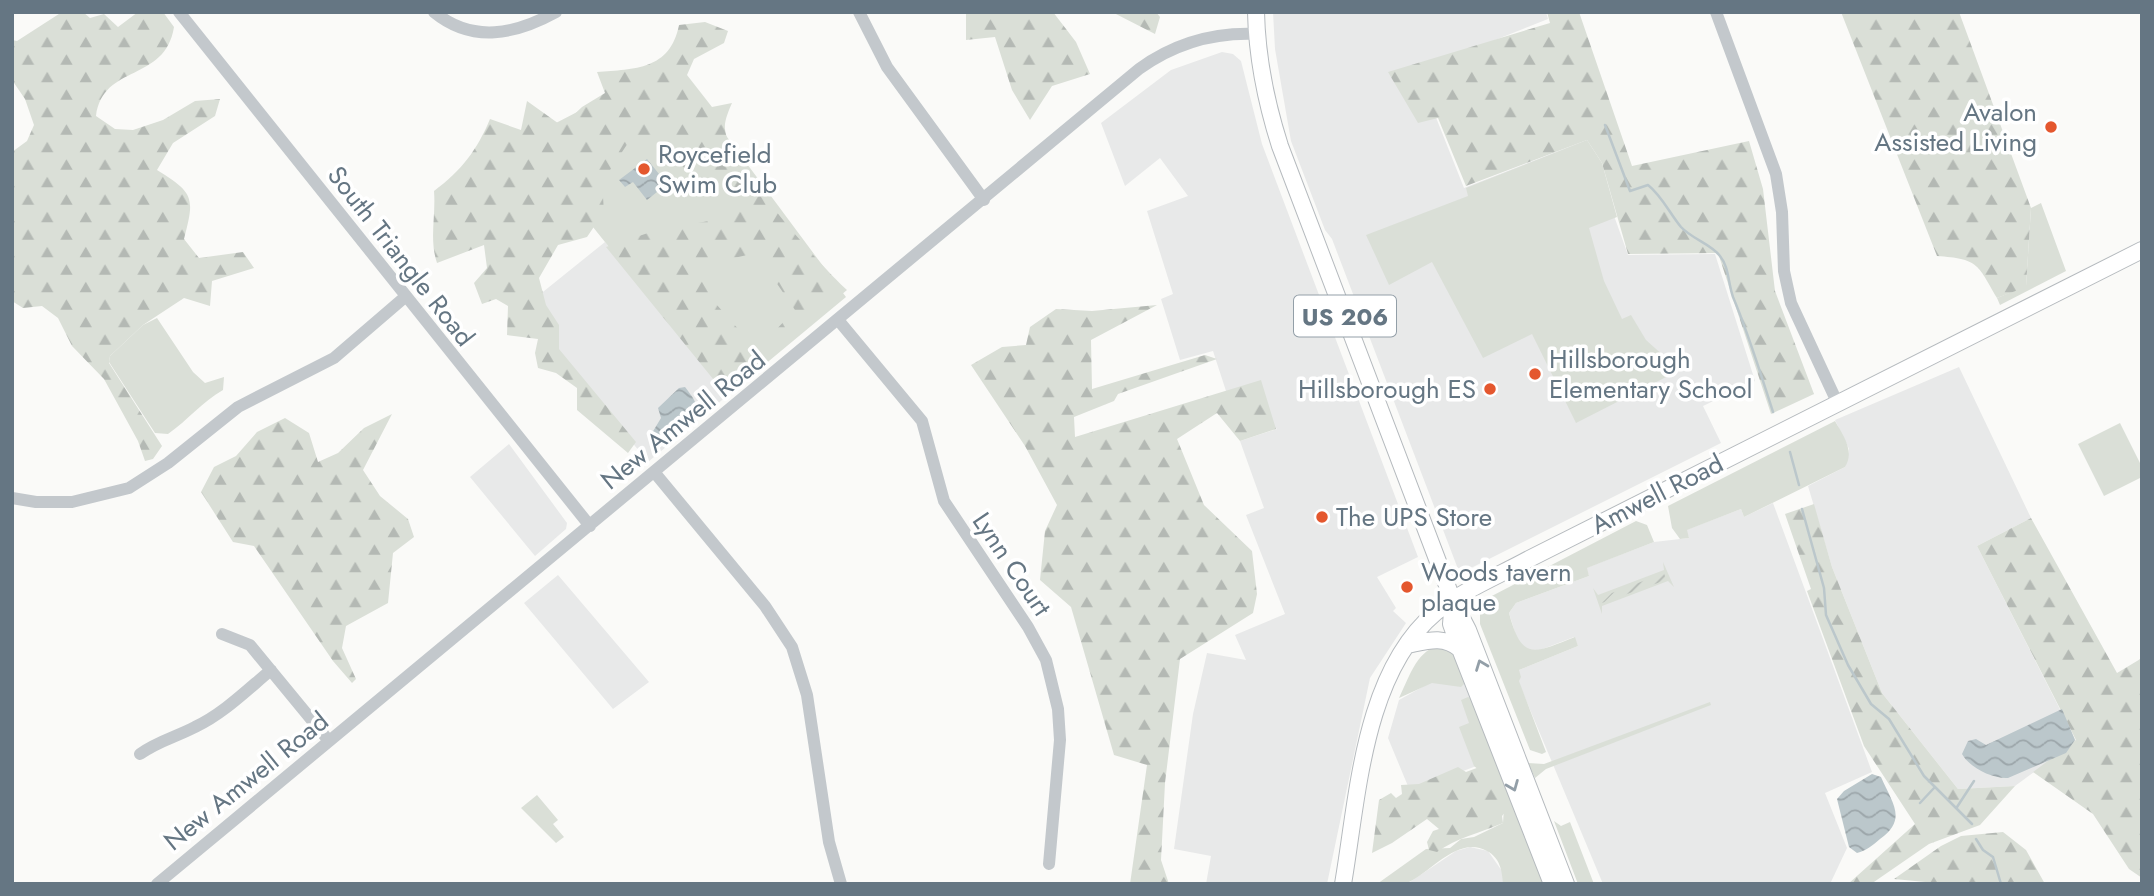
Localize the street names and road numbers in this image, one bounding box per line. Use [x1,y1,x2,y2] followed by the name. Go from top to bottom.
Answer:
[318,158,484,354] street label: South Triangle Road
[1294,296,1396,337] road number: US 206
[592,342,774,498] street label: New Amwell Road
[1584,444,1730,544] street label: Amwell Road
[963,505,1061,624] street label: Lynn Court
[155,703,337,859] street label: New Amwell Road

